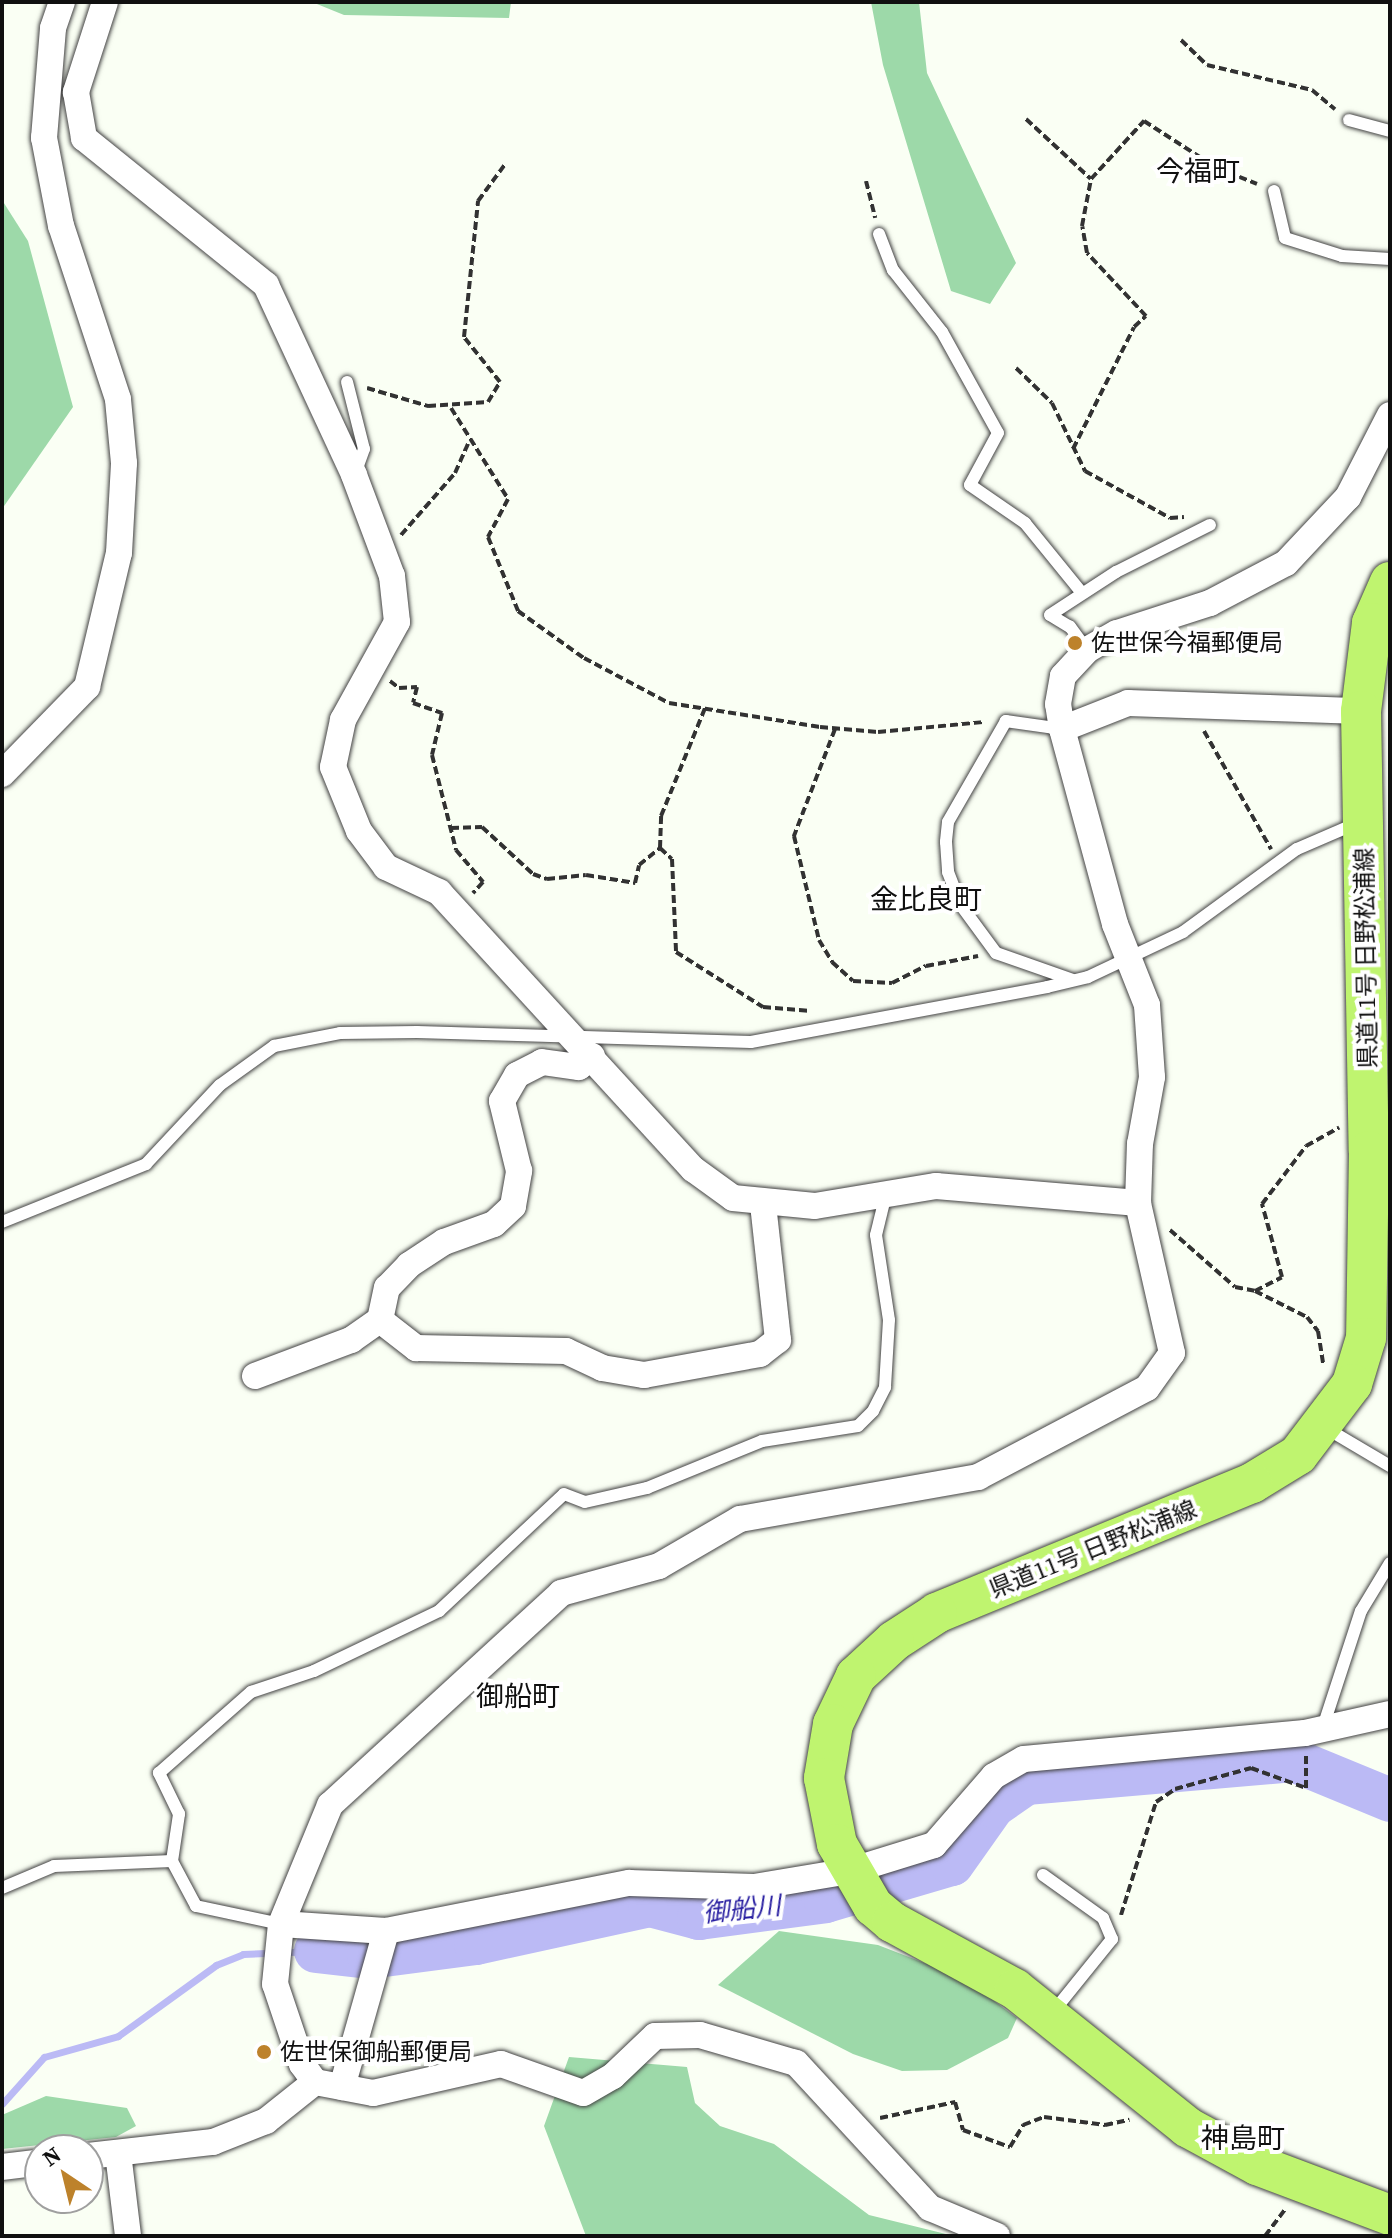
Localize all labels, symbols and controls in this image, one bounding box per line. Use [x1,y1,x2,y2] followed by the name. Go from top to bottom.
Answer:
[1156,154,1240,188] district label: 今福町
[1091,629,1283,657] place label: 佐世保今福郵便局
[1066,634,1084,652] marker: 佐世保今福郵便局
[1350,847,1382,1069] street label: 県道11号 日野松浦線
[870,882,982,916] district label: 金比良町
[985,1494,1201,1604] street label: 県道11号 日野松浦線
[476,1679,560,1713] district label: 御船町
[702,1890,782,1930] water label: 御船川
[280,2038,472,2066] place label: 佐世保御船郵便局
[255,2043,273,2061] marker: 佐世保御船郵便局
[1201,2121,1285,2155] district label: 神島町
[24,2134,104,2214] north arrow
[36,2139,67,2173] text: N

